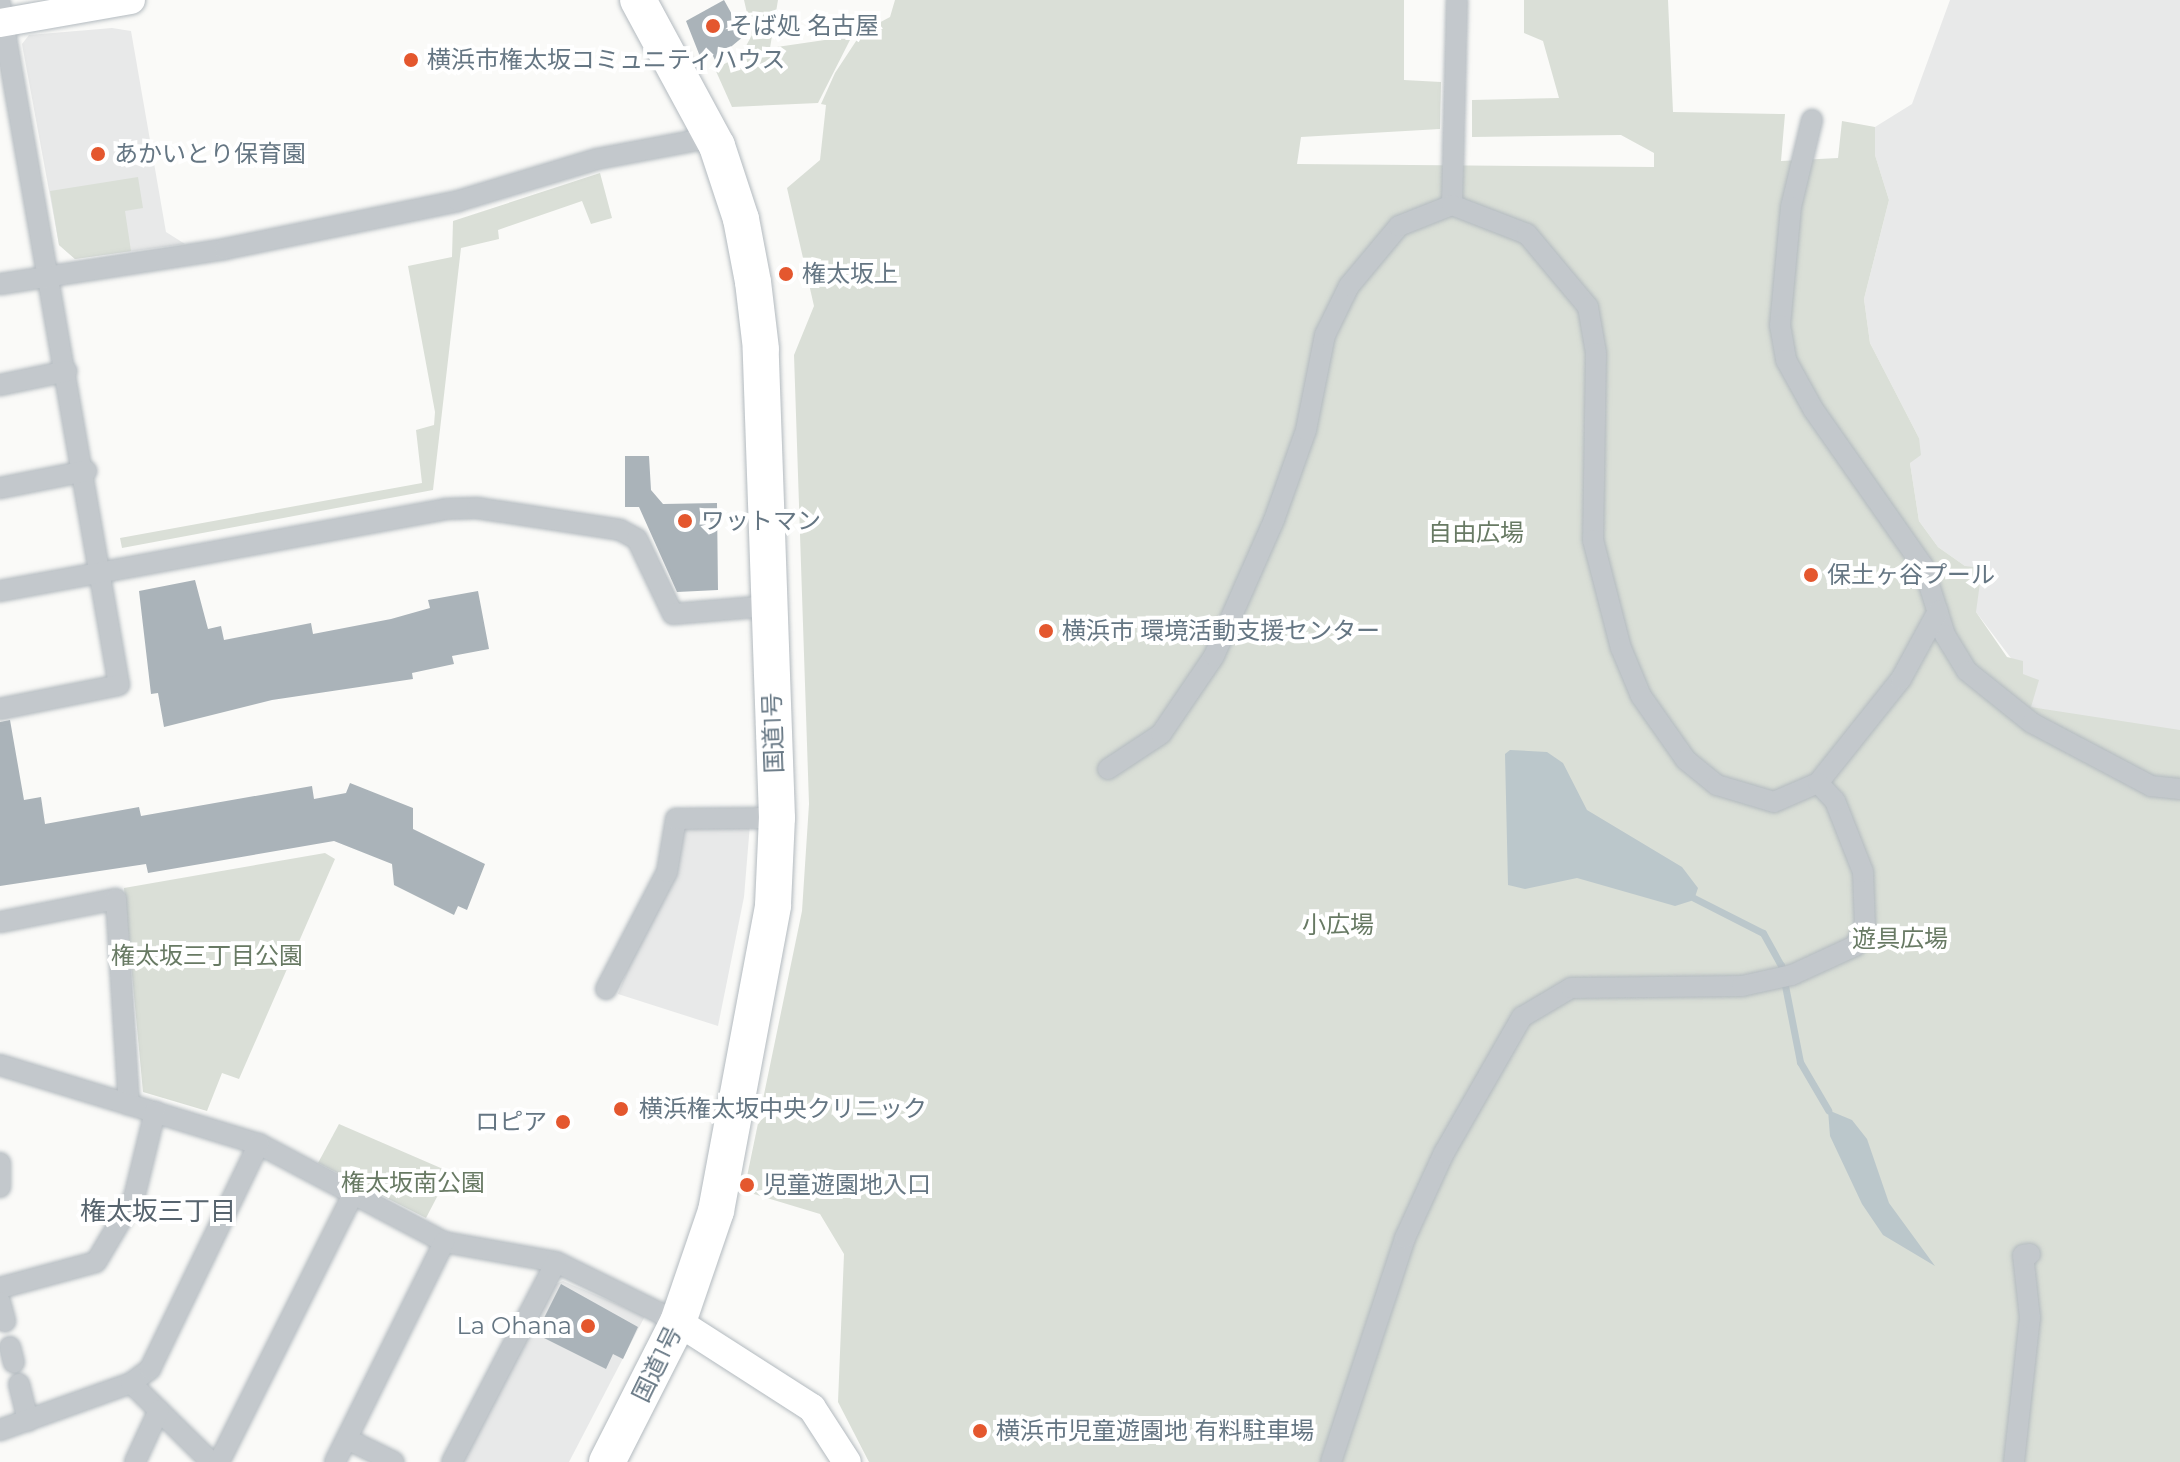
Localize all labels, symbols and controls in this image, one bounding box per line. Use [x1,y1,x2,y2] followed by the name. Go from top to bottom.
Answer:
[729,12,879,40] place label: そば処 名古屋
[704,17,722,35] marker: そば処 名古屋
[427,46,787,74] place label: 横浜市権太坂コミュニティハウス
[402,51,420,69] marker: 横浜市権太坂コミュニティハウス
[114,140,306,168] place label: あかいとり保育園
[89,145,107,163] marker: あかいとり保育園
[802,260,898,288] place label: 権太坂上
[777,265,795,283] marker: 権太坂上
[701,507,821,535] place label: ワットマン
[676,512,694,530] marker: ワットマン
[1428,519,1524,547] park label: 自由広場
[1827,561,1995,589] place label: 保土ヶ谷プール
[1802,566,1820,584] marker: 保土ヶ谷プール
[1062,617,1380,645] place label: 横浜市 環境活動支援センター
[1037,622,1055,640] marker: 横浜市 環境活動支援センター
[757,692,789,774] street label: 国道1号
[1302,911,1374,939] park label: 小広場
[1852,925,1948,953] park label: 遊具広場
[111,942,303,970] park label: 権太坂三丁目公園
[639,1095,927,1123] place label: 横浜権太坂中央クリニック
[610,1098,632,1120] marker: 横浜権太坂中央クリニック
[475,1108,547,1136] place label: ロピア
[554,1113,572,1131] marker: ロピア
[341,1169,485,1197] park label: 権太坂南公園
[763,1171,931,1199] place label: 児童遊園地入口
[738,1176,756,1194] marker: 児童遊園地入口
[80,1196,236,1228] district label: 権太坂三丁目
[457,1312,572,1340] place label: La Ohana
[579,1317,597,1335] marker: La Ohana
[626,1321,688,1407] street label: 国道1号
[996,1417,1314,1445] place label: 横浜市児童遊園地 有料駐車場
[971,1422,989,1440] marker: 横浜市児童遊園地 有料駐車場

